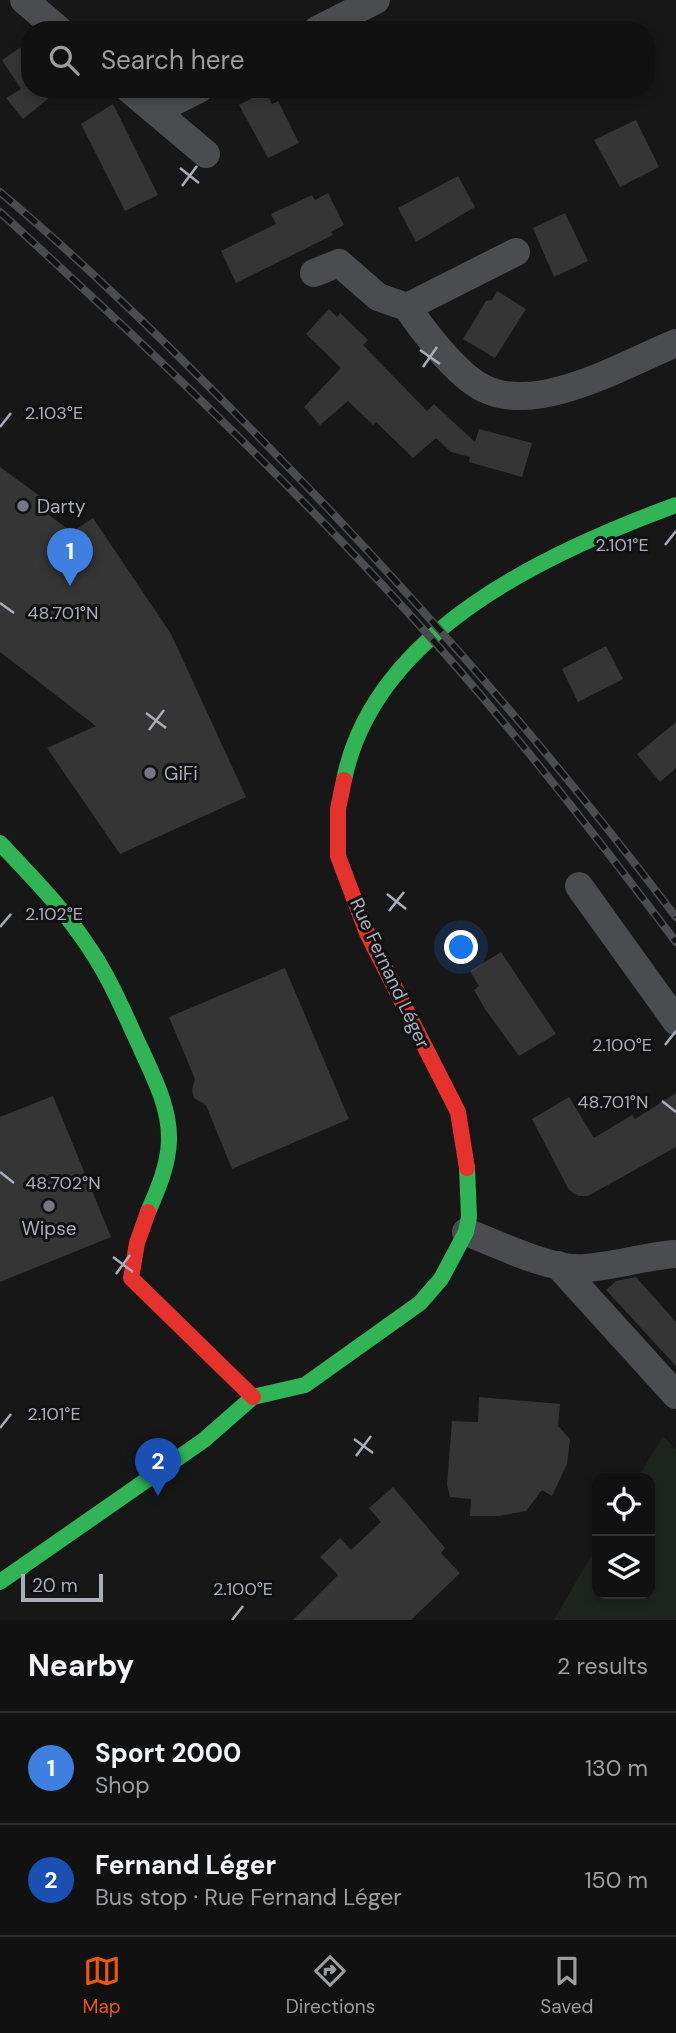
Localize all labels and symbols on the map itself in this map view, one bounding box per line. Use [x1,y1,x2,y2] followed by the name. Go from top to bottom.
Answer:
[25,401,83,425] text: 2.103°E
[37,494,86,519] place label: Darty
[15,498,31,514] marker: Darty
[47,528,93,586] pin: 1
[595,533,649,557] text: 2.101°E
[28,601,98,625] text: 48.701°N
[164,761,198,786] place label: GiFi
[142,765,158,781] marker: GiFi
[344,894,436,1052] street label: Rue Fernand Léger
[25,902,83,926] text: 2.102°E
[444,930,478,964] your location
[592,1033,652,1057] text: 2.100°E
[578,1090,648,1114] text: 48.701°N
[25,1171,101,1195] text: 48.702°N
[41,1198,57,1214] marker: Wipse
[21,1216,77,1241] place label: Wipse
[27,1402,81,1426] text: 2.101°E
[135,1438,181,1496] pin: 2
[21,1571,103,1603] scale bar
[213,1577,273,1601] text: 2.100°E

